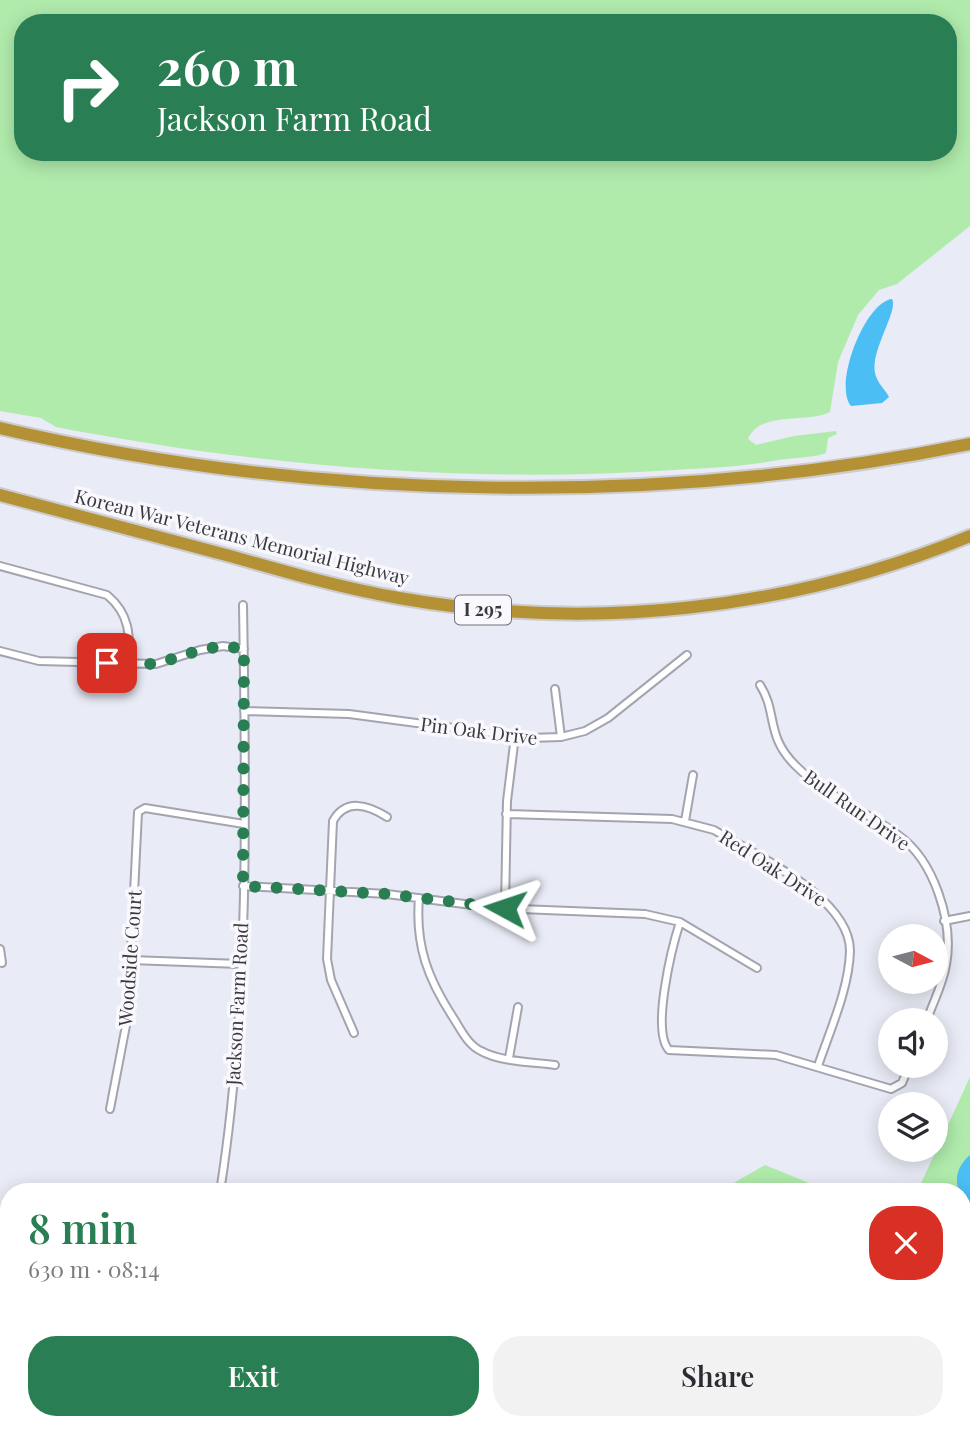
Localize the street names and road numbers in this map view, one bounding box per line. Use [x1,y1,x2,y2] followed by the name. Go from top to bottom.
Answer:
[72,482,413,590] street label: Korean War Veterans Memorial Highway
[455,596,511,624] road number: I 295
[419,710,539,750] street label: Pin Oak Drive
[799,763,916,856] street label: Bull Run Drive
[715,823,832,911] street label: Red Oak Drive
[111,888,147,1028] street label: Woodside Court
[219,922,253,1087] street label: Jackson Farm Road

